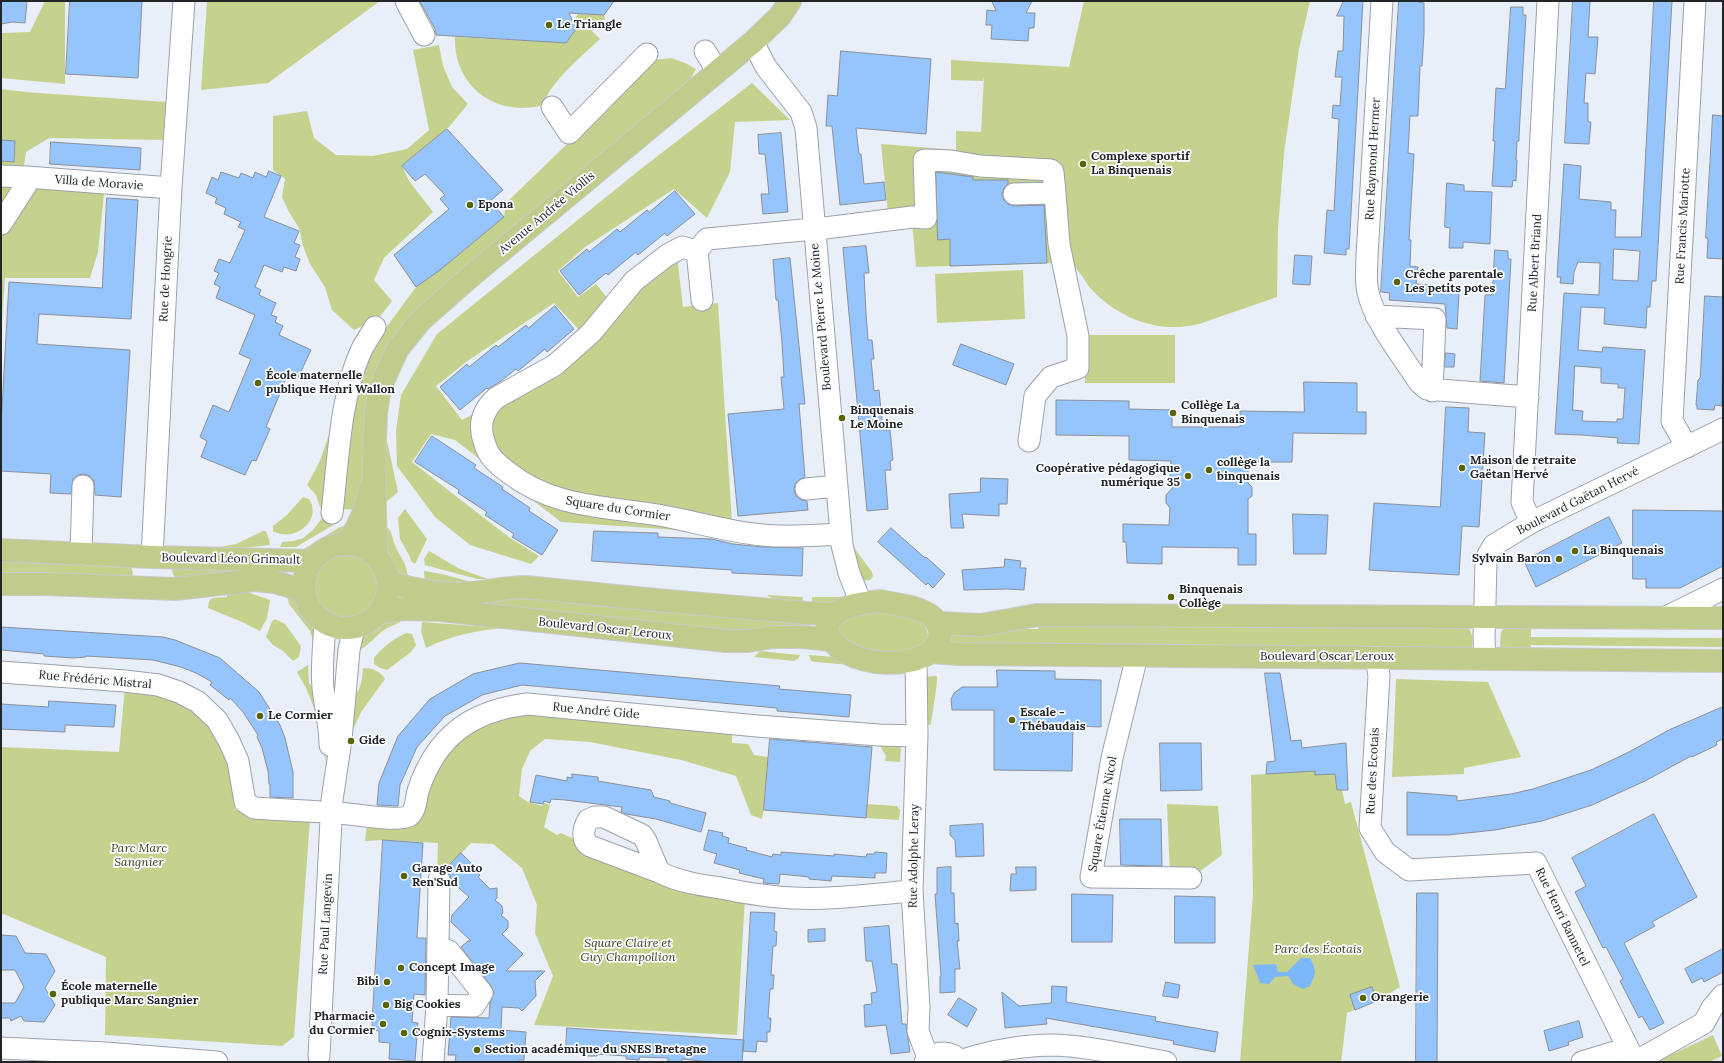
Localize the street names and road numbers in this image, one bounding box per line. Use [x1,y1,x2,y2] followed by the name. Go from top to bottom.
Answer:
[1363,97,1383,221] street label: Rue Raymond Hermer
[1673,167,1693,285] street label: Rue Francis Mariotte
[496,169,598,257] street label: Avenue Andrée Viollis
[54,173,144,193] street label: Villa de Moravie
[1525,214,1545,312] street label: Rue Albert Briand
[157,236,175,322] street label: Rue de Hongrie
[807,243,835,391] street label: Boulevard Pierre Le Moine
[1514,464,1642,538] street label: Boulevard Gaëtan Hervé
[565,494,671,524] street label: Square du Cormier
[161,551,301,567] street label: Boulevard Léon Grimault
[538,615,672,643] street label: Boulevard Oscar Leroux
[1260,650,1394,664] street label: Boulevard Oscar Leroux
[38,668,152,692] street label: Rue Frédéric Mistral
[552,700,640,722] street label: Rue André Gide
[1364,727,1382,815] street label: Rue des Ecotais
[1086,755,1120,873] street label: Square Étienne Nicol
[906,804,922,908] street label: Rue Adolphe Leray
[1532,865,1592,969] street label: Rue Henri Bannetel
[316,873,336,975] street label: Rue Paul Langevin

